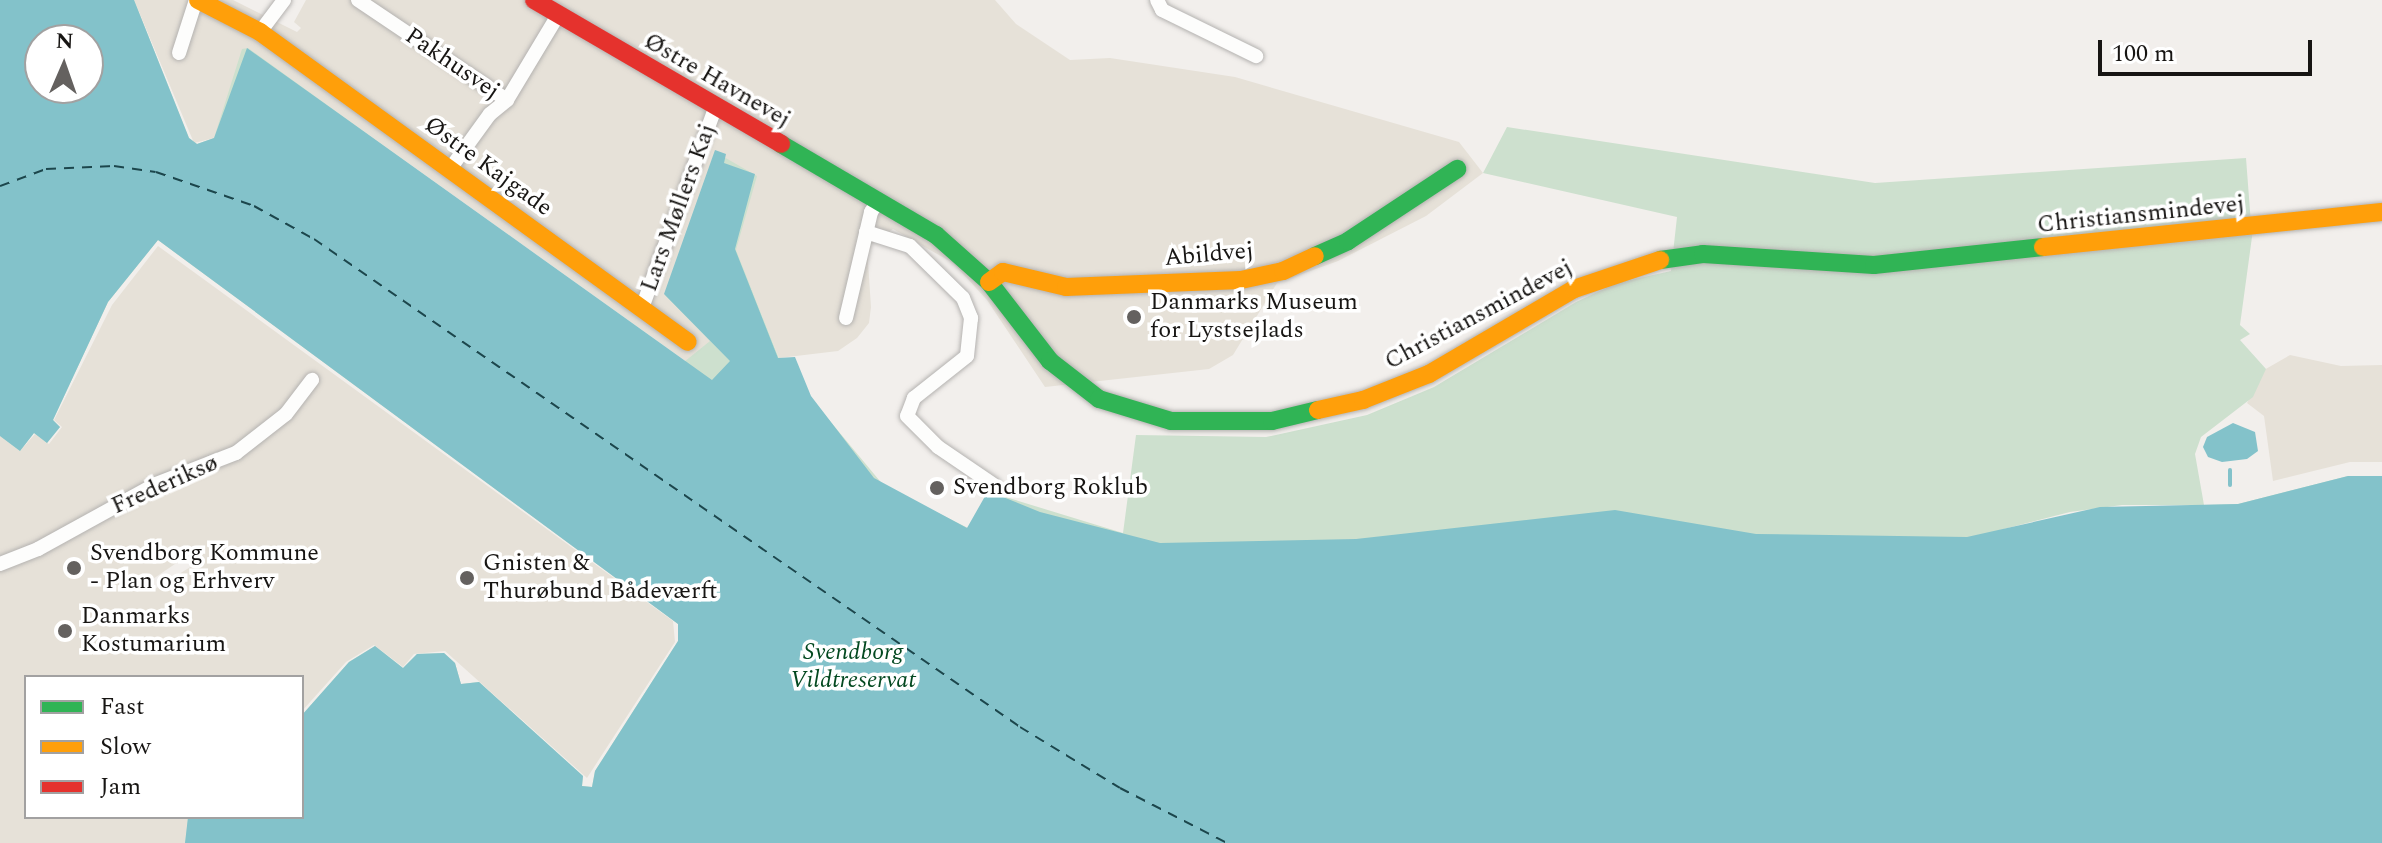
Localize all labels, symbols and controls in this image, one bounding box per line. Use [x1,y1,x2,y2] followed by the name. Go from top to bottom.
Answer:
[399,22,505,106] street label: Pakhusvej
[24,24,104,104] north arrow
[2102,24,2316,74] scale bar
[55,25,74,58] text: N
[639,27,795,135] street label: Østre Havnevej
[2112,36,2175,72] text: 100 m
[418,111,558,223] street label: Østre Kajgade
[635,120,723,296] street label: Lars Møllers Kaj
[2036,190,2246,240] street label: Christiansmindevej
[1163,237,1255,273] street label: Abildvej
[1380,253,1578,377] street label: Christiansmindevej
[1150,289,1358,345] place label: Danmarks Museum for Lystsejlads
[1125,308,1143,326] marker: Danmarks Museum for Lystsejlads
[107,449,223,521] street label: Frederiksø
[953,474,1148,502] place label: Svendborg Roklub
[928,479,946,497] marker: Svendborg Roklub
[90,540,319,596] place label: Svendborg Kommune - Plan og Erhverv
[483,550,718,606] place label: Gnisten & Thurøbund Bådeværft
[65,559,83,577] marker: Svendborg Kommune - Plan og Erhverv
[458,569,476,587] marker: Gnisten & Thurøbund Bådeværft
[81,603,226,659] place label: Danmarks Kostumarium
[56,622,74,640] marker: Danmarks Kostumarium
[790,639,916,695] park label: Svendborg Vildtreservat
[24,675,304,819] legend
[100,689,145,725] text: Fast
[100,729,151,765] text: Slow
[100,769,141,805] text: Jam

